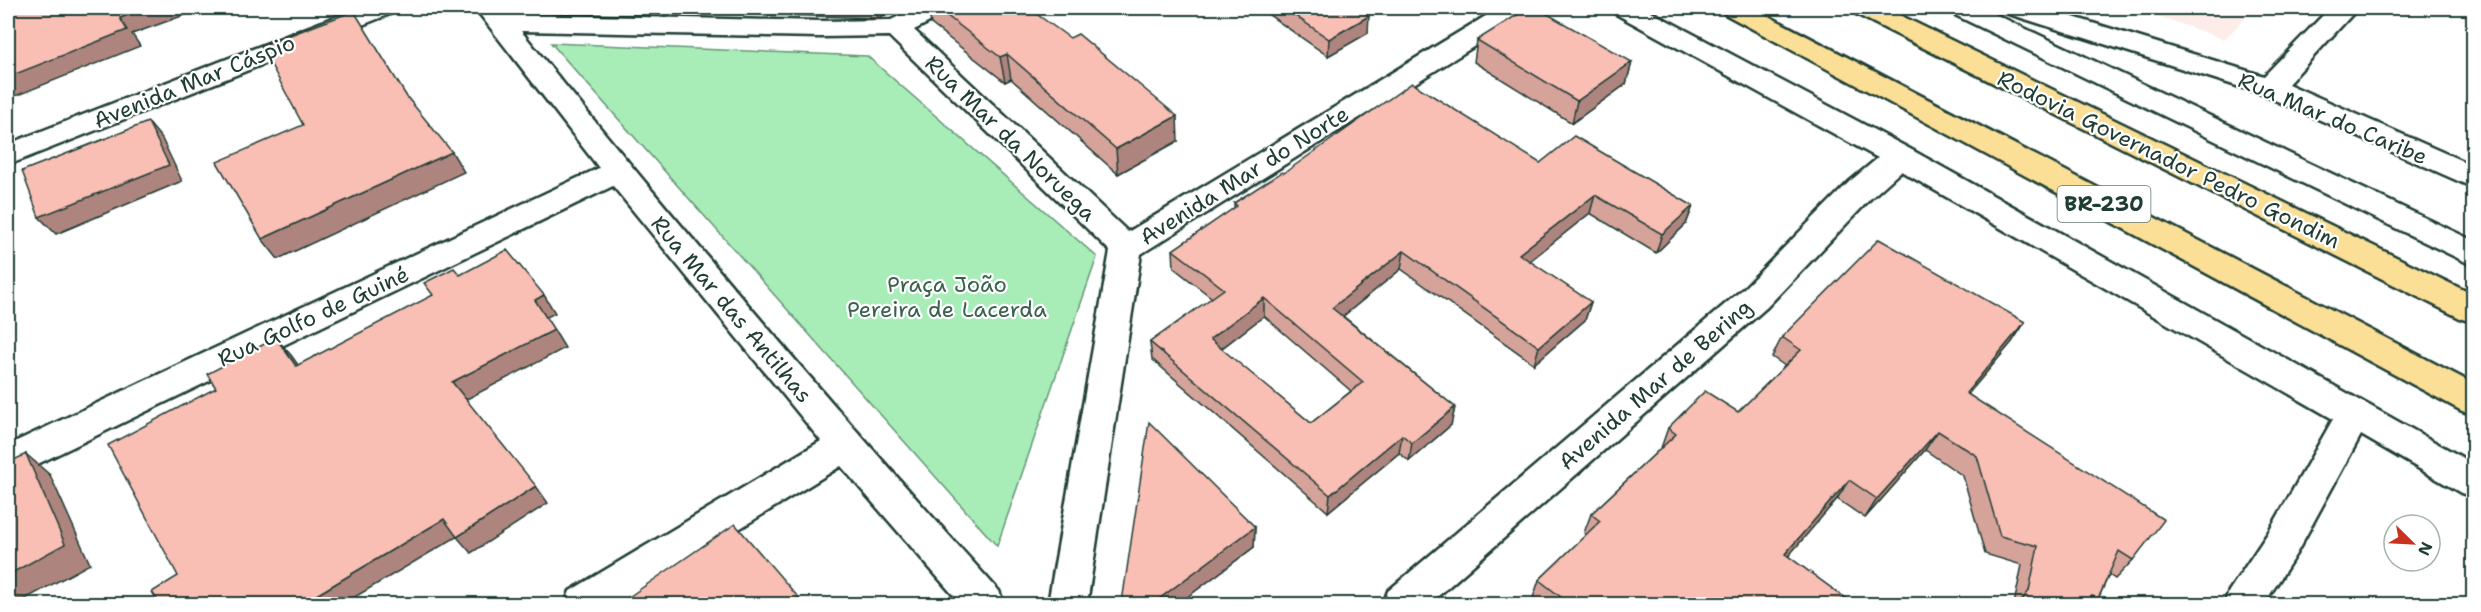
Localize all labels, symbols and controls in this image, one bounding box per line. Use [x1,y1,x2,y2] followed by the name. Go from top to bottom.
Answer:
[89,28,299,135] street label: Avenida Mar Cáspio
[919,49,1103,228] street label: Rua Mar da Noruega
[1993,64,2345,255] street label: Rodovia Governador Pedro Gondim
[2234,65,2432,171] street label: Rua Mar do Caribe
[1134,99,1354,252] street label: Avenida Mar do Norte
[2058,186,2150,222] road number: BR-230
[645,210,818,409] street label: Rua Mar das Antilhas
[213,259,413,373] street label: Rua Golfo de Guiné
[847,270,1047,324] park label: Praça João Pereira de Lacerda
[1553,292,1758,476] street label: Avenida Mar de Bering
[2382,513,2442,573] north arrow
[2413,539,2437,559] text: N

